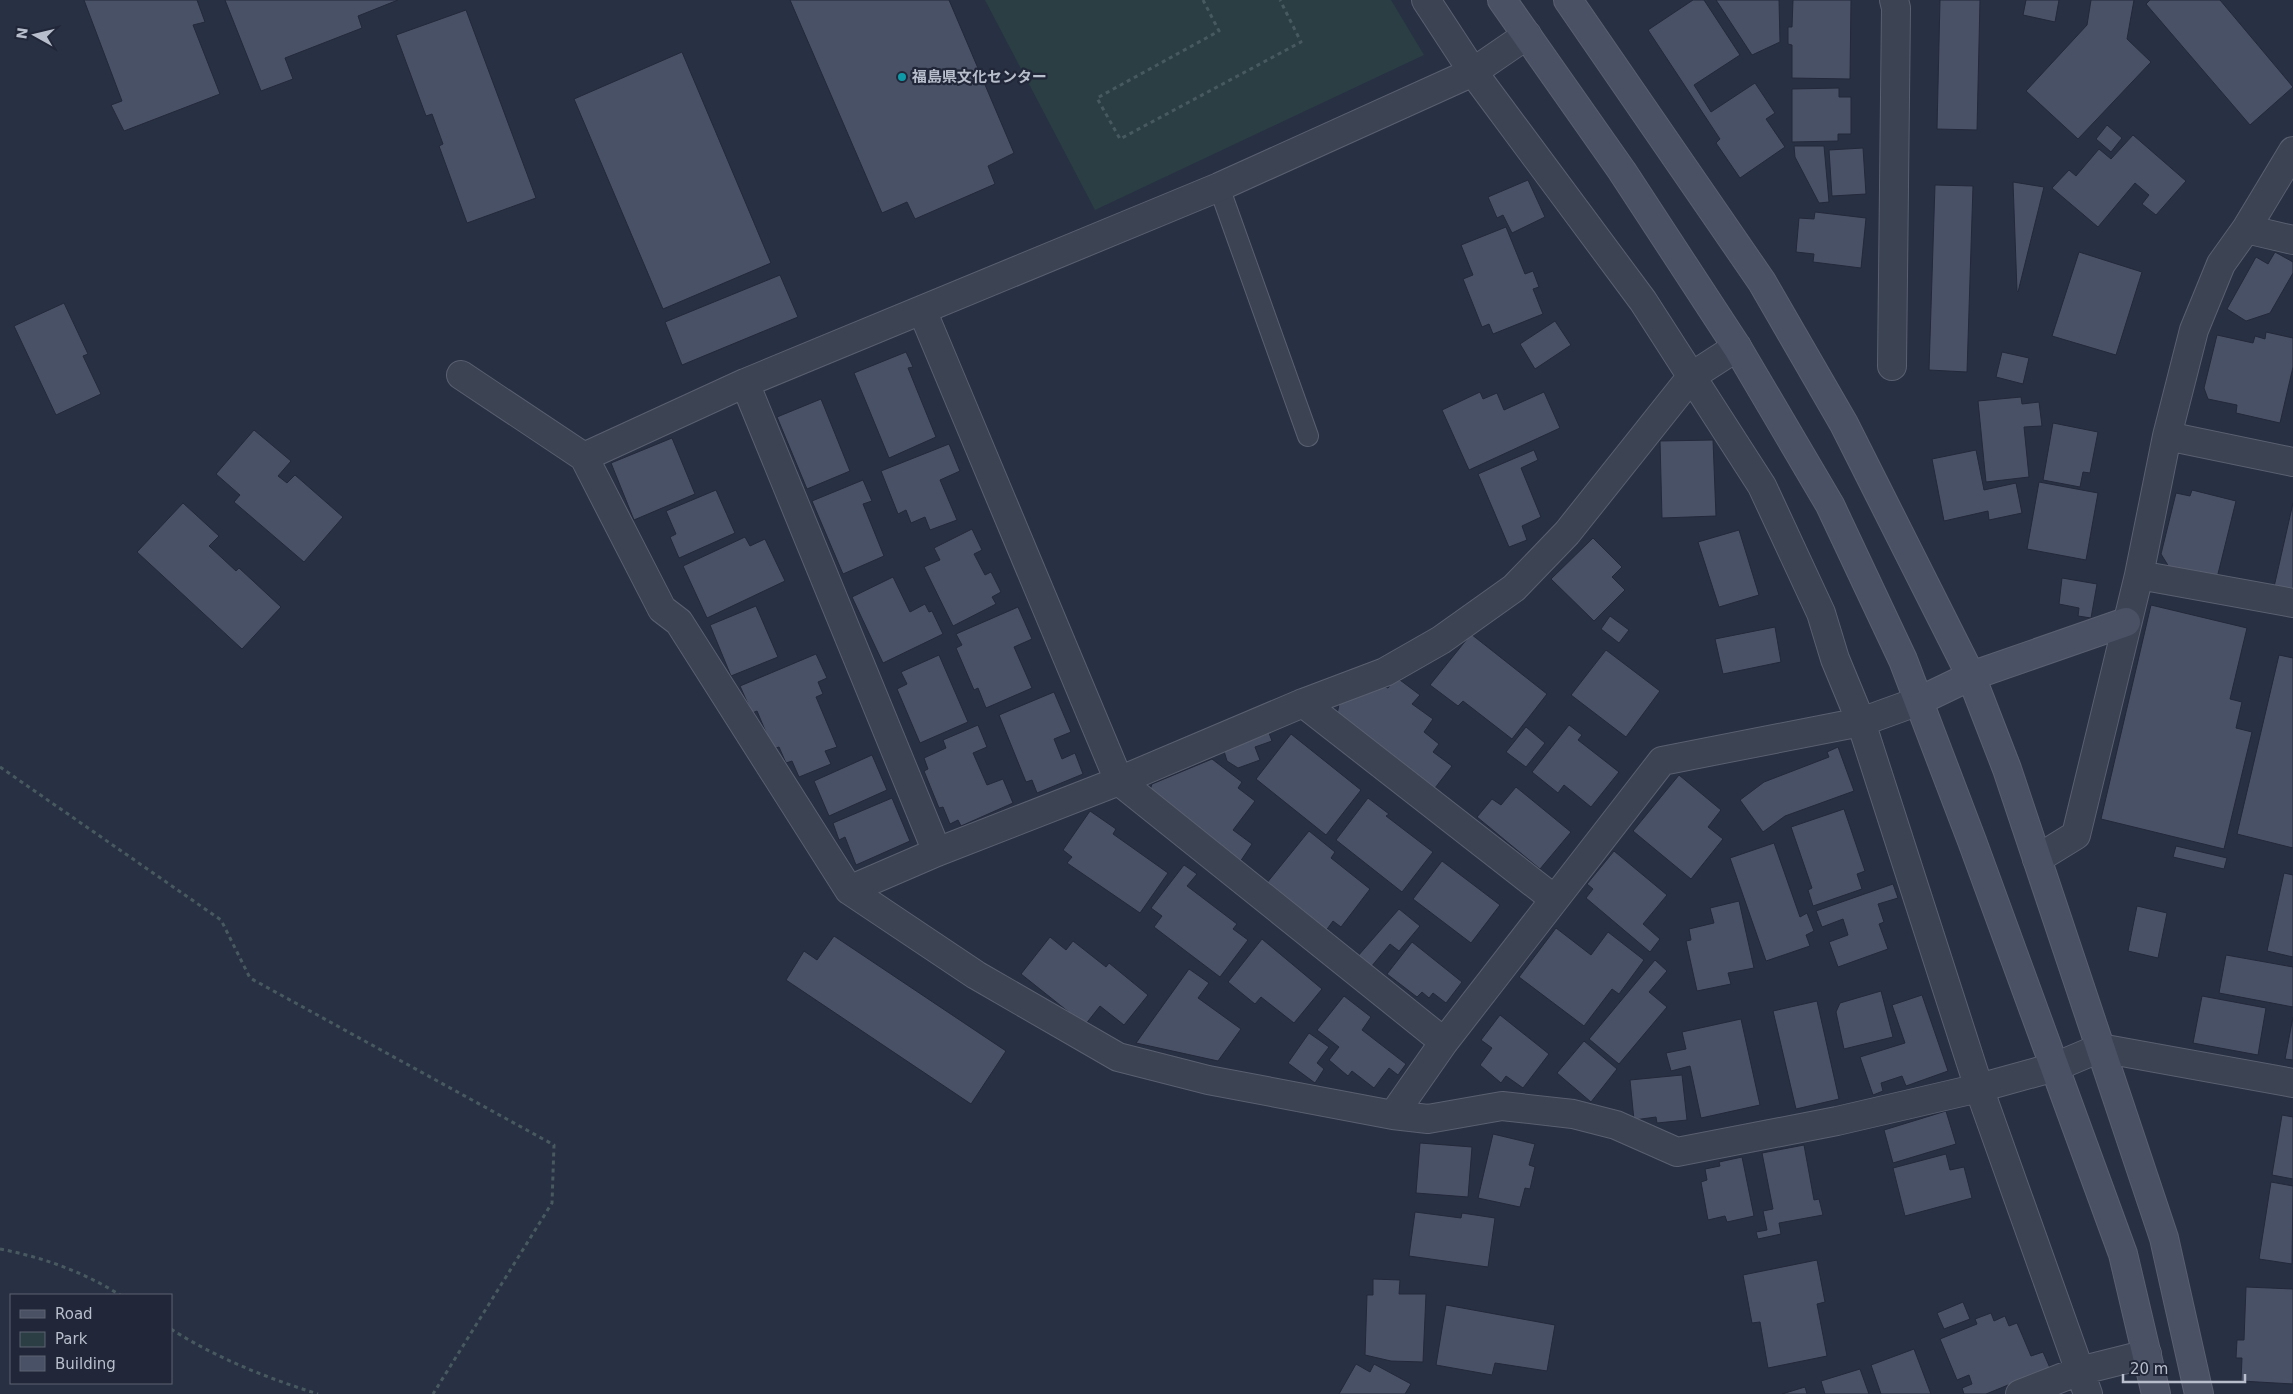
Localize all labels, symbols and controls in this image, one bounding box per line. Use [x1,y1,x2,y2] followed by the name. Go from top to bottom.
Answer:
[10,10,60,60] north arrow
[13,26,31,40] text: N
[911,68,1047,86] place label: 福島県文化センター
[896,71,908,83] marker: 福島県文化センター
[10,1294,172,1384] legend
[55,1305,93,1323] text: Road
[55,1330,88,1348] text: Park
[2123,1352,2246,1384] scale bar
[55,1355,116,1373] text: Building
[2130,1360,2168,1378] text: 20 m

